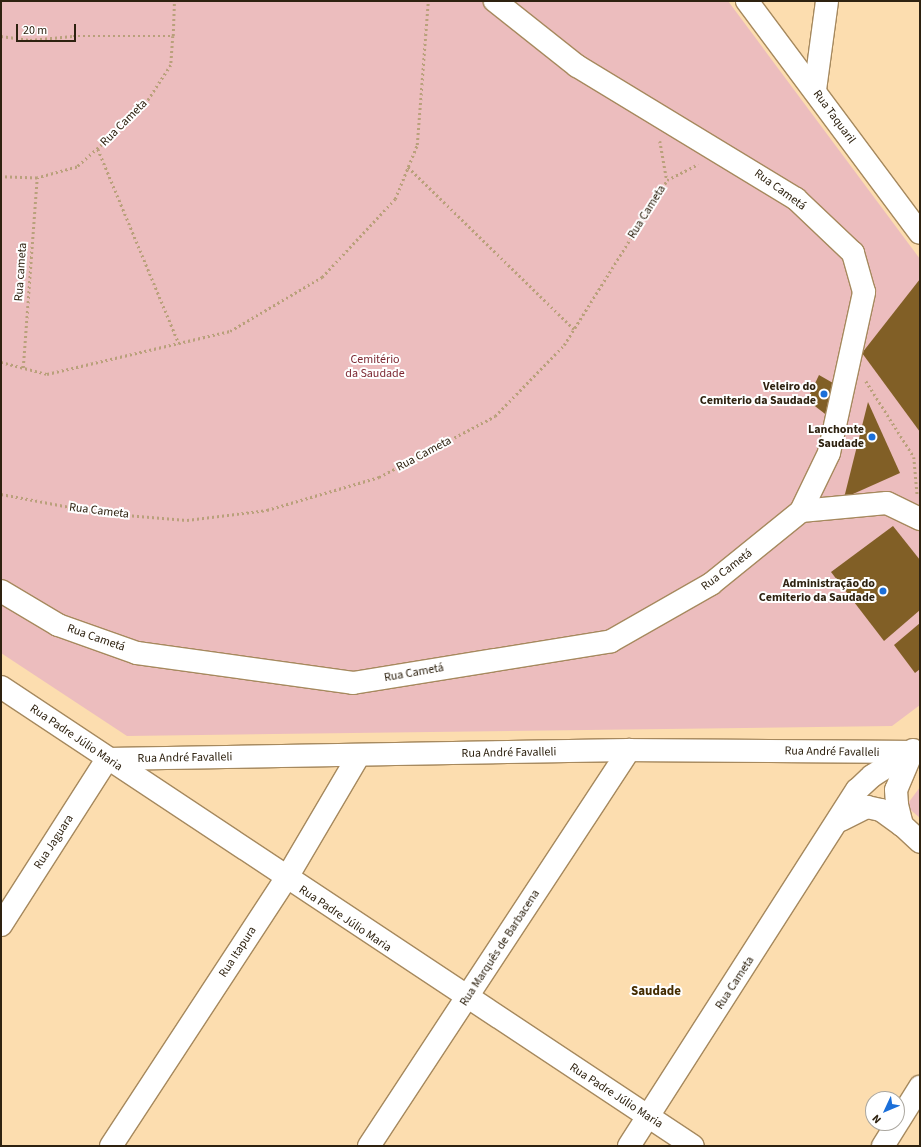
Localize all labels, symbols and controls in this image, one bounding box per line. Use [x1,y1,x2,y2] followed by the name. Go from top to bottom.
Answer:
[18,16,78,42] scale bar
[23,22,47,39] text: 20 m
[810,87,858,147] street label: Rua Taquaril
[98,97,150,149] street label: Rua Cameta
[751,166,809,214] street label: Rua Cametá
[625,183,669,241] street label: Rua Cameta
[12,242,30,302] street label: Rua cameta
[345,353,405,381] park label: Cemitério da Saudade
[700,380,816,408] place label: Veleiro do Cemiterio da Saudade
[819,389,829,399] marker: Veleiro do Cemiterio da Saudade
[808,423,864,451] place label: Lanchonte Saudade
[867,432,877,442] marker: Lanchonte Saudade
[394,433,454,475] street label: Rua Cameta
[68,500,130,522] street label: Rua Cameta
[699,546,755,594] street label: Rua Cametá
[759,577,875,605] place label: Administração do Cemiterio da Saudade
[878,586,888,596] marker: Administração do Cemiterio da Saudade
[65,621,127,655] street label: Rua Cametá
[383,661,445,685] street label: Rua Cametá
[27,702,125,774] street label: Rua Padre Júlio Maria
[784,744,880,760] street label: Rua André Favalleli
[461,745,557,761] street label: Rua André Favalleli
[137,750,233,766] street label: Rua André Favalleli
[31,812,77,872] street label: Rua Jaguara
[296,883,394,955] street label: Rua Padre Júlio Maria
[457,887,543,1009] street label: Rua Marquês de Barbacena
[216,924,260,980] street label: Rua Itapura
[713,954,757,1012] street label: Rua Cameta
[631,983,681,999] district label: Saudade
[567,1060,665,1132] street label: Rua Padre Júlio Maria
[865,1091,905,1131] north arrow
[869,1111,885,1127] text: N

